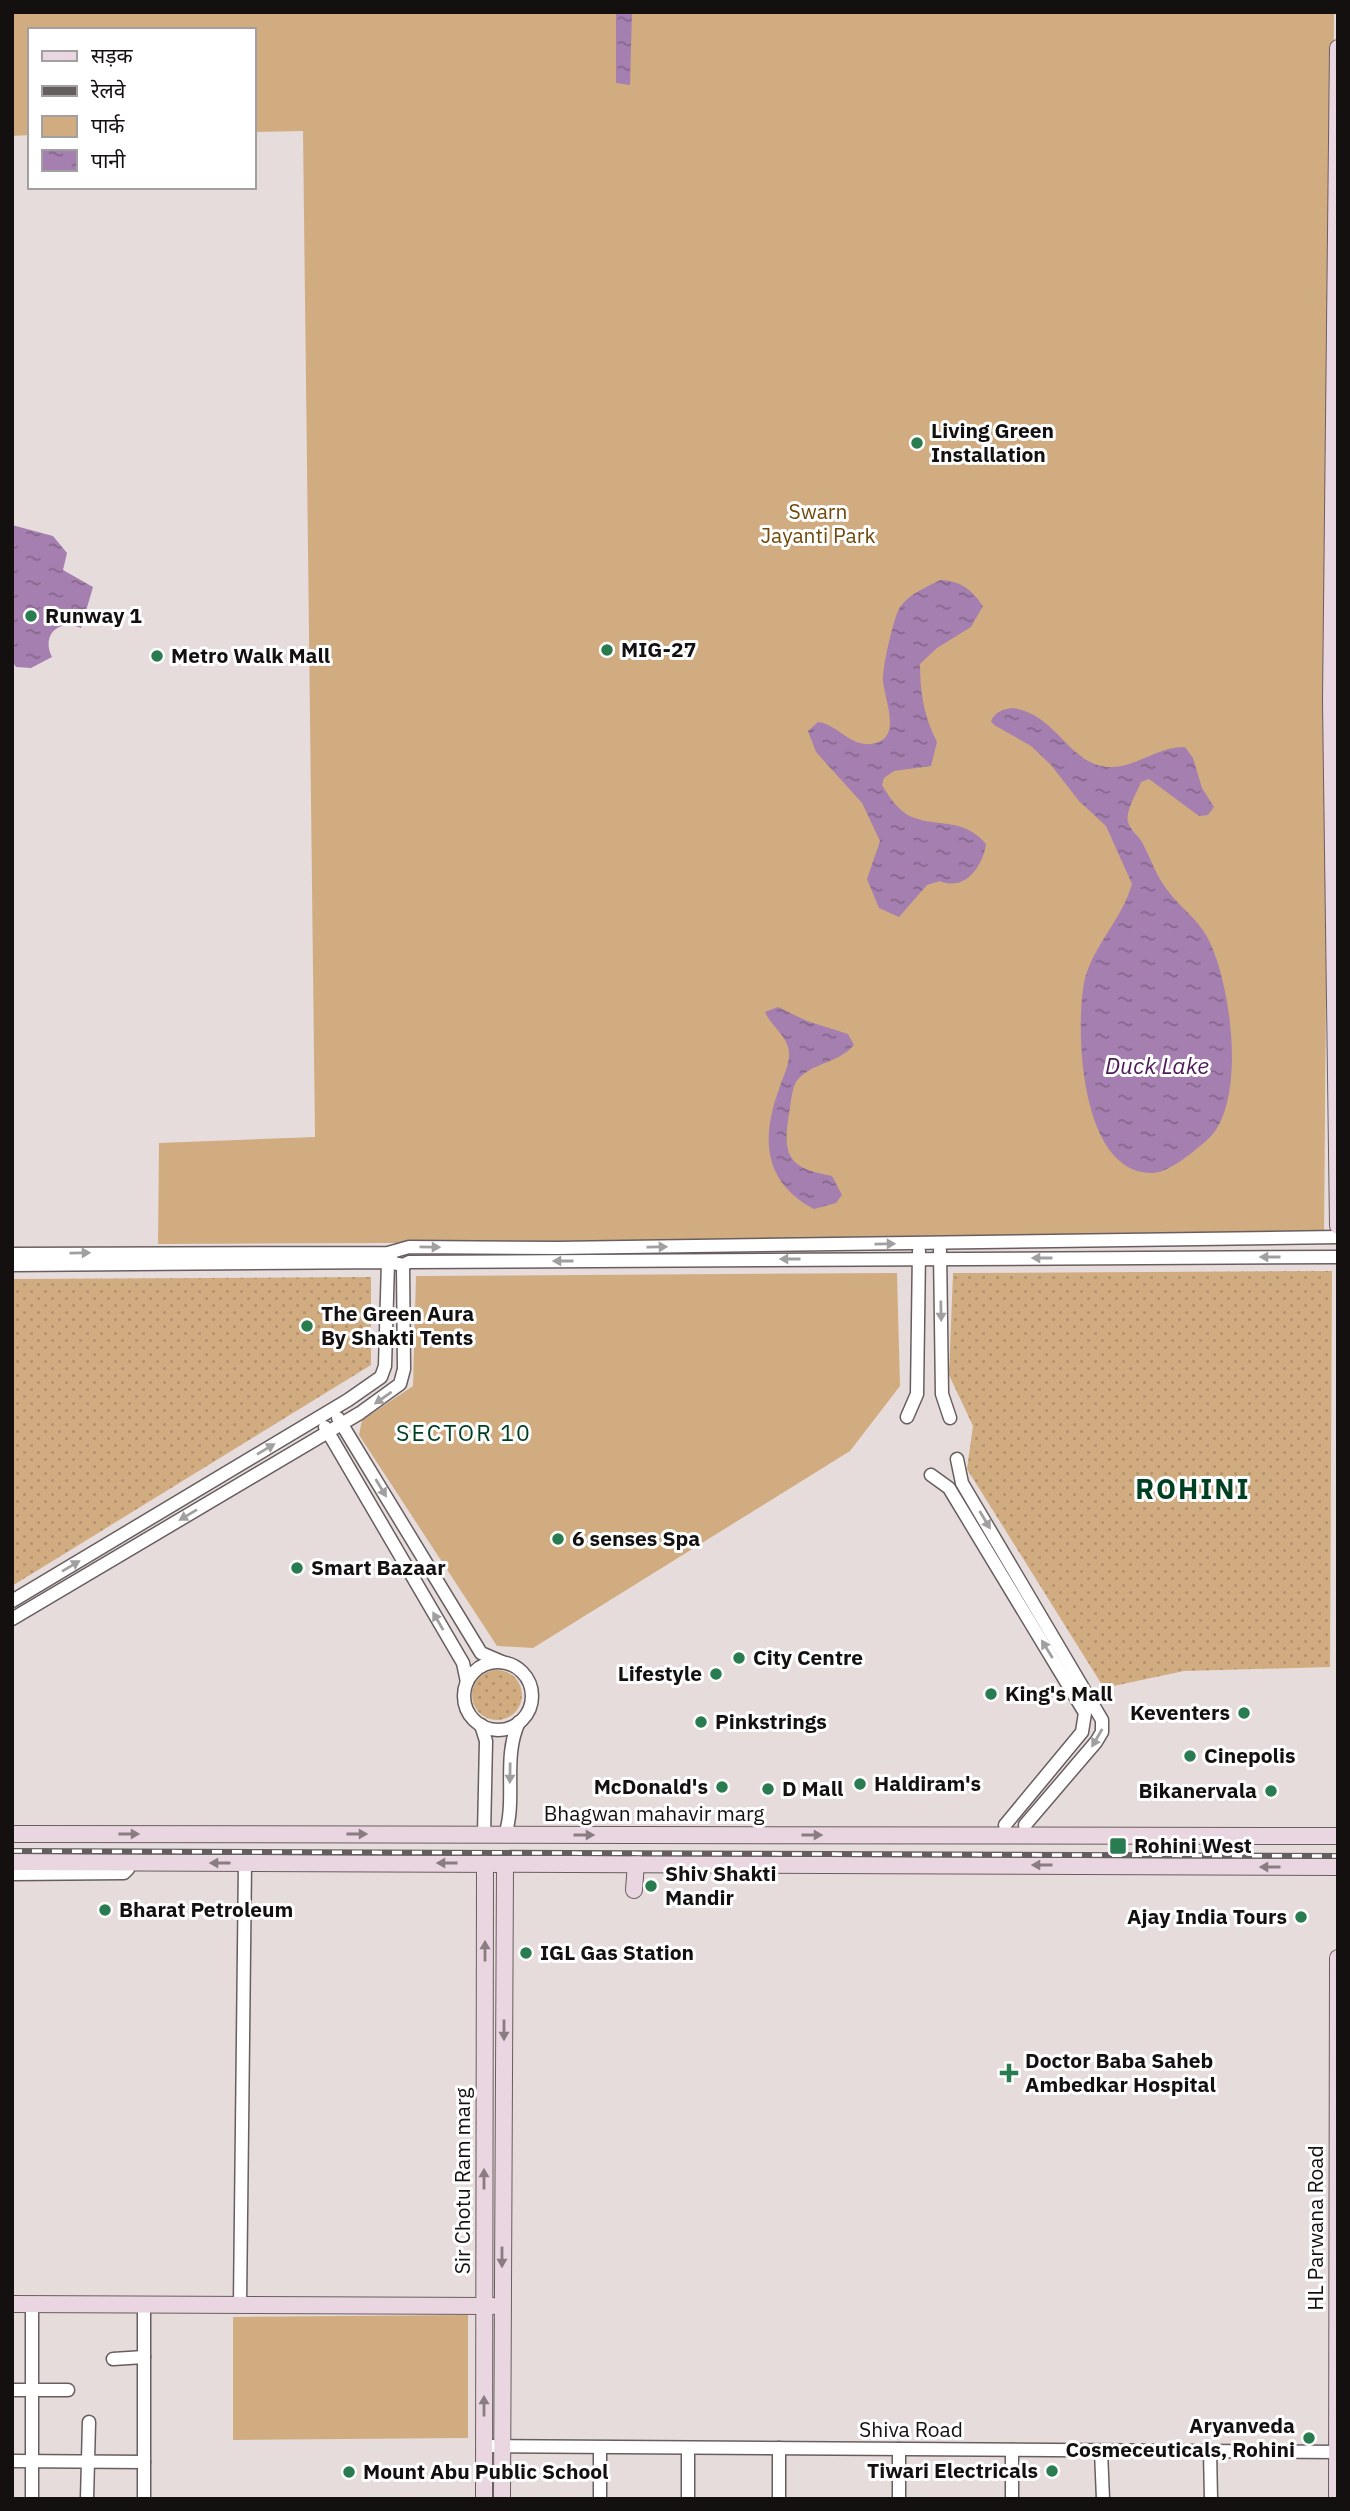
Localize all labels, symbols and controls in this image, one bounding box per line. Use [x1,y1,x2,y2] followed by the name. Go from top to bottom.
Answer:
[28,28,256,189] legend
[91,41,133,69] text: सड़क
[90,76,126,104] text: रेलवे
[91,111,125,139] text: पार्क
[91,146,126,174] text: पानी
[931,416,1054,468] place label: Living Green Installation
[909,435,925,451] marker: Living Green Installation
[760,497,876,549] park label: Swarn Jayanti Park
[45,601,142,629] place label: Runway 1
[23,608,39,624] marker: Runway 1
[621,635,696,663] place label: MIG-27
[171,641,330,669] place label: Metro Walk Mall
[599,642,615,658] marker: MIG-27
[149,648,165,664] marker: Metro Walk Mall
[1105,1050,1209,1080] water label: Duck Lake
[874,1238,896,1249] one-way arrow
[419,1241,441,1253] one-way arrow
[646,1241,668,1253] one-way arrow
[70,1247,92,1259] one-way arrow
[1031,1252,1053,1264] one-way arrow
[1258,1252,1280,1263] one-way arrow
[779,1253,801,1265] one-way arrow
[551,1255,573,1267] one-way arrow
[321,1299,474,1351] place label: The Green Aura By Shakti Tents
[935,1300,947,1322] one-way arrow
[299,1318,315,1334] marker: The Green Aura By Shakti Tents
[374,1391,392,1405] one-way arrow
[396,1417,532,1447] district label: SECTOR 10
[256,1442,275,1455] one-way arrow
[1135,1470,1251,1507] district label: ROHINI
[374,1479,387,1498] one-way arrow
[178,1508,198,1520] one-way arrow
[979,1511,991,1530] one-way arrow
[572,1524,700,1552] place label: 6 senses Spa
[550,1531,566,1547] marker: 6 senses Spa
[311,1553,446,1581] place label: Smart Bazaar
[61,1560,80,1572] one-way arrow
[289,1560,305,1576] marker: Smart Bazaar
[432,1612,445,1631] one-way arrow
[1041,1639,1054,1658] one-way arrow
[753,1643,863,1671] place label: City Centre
[731,1650,747,1666] marker: City Centre
[618,1659,702,1687] place label: Lifestyle
[708,1666,724,1682] marker: Lifestyle
[1005,1679,1113,1707] place label: King's Mall
[983,1686,999,1702] marker: King's Mall
[1130,1698,1230,1726] place label: Keventers
[1236,1705,1252,1721] marker: Keventers
[715,1707,827,1735] place label: Pinkstrings
[693,1714,709,1730] marker: Pinkstrings
[1091,1729,1103,1749] one-way arrow
[1204,1741,1296,1769] place label: Cinepolis
[1182,1748,1198,1764] marker: Cinepolis
[504,1762,516,1784] one-way arrow
[874,1769,981,1797] place label: Haldiram's
[594,1772,708,1800] place label: McDonald's
[782,1774,843,1802] place label: D Mall
[852,1776,868,1792] marker: Haldiram's
[1139,1776,1257,1804] place label: Bikanervala
[714,1779,730,1795] marker: McDonald's
[760,1781,776,1797] marker: D Mall
[1263,1783,1279,1799] marker: Bikanervala
[544,1799,764,1827] street label: Bhagwan mahavir marg
[119,1828,141,1840] one-way arrow
[346,1828,368,1840] one-way arrow
[574,1829,596,1841] one-way arrow
[801,1829,823,1841] one-way arrow
[1134,1831,1252,1859] place label: Rohini West
[1108,1836,1128,1856] marker: Rohini West
[208,1857,230,1869] one-way arrow
[436,1857,458,1869] one-way arrow
[665,1859,776,1911] place label: Shiv Shakti Mandir
[1031,1859,1053,1871] one-way arrow
[1258,1861,1280,1873] one-way arrow
[643,1878,659,1894] marker: Shiv Shakti Mandir
[119,1895,293,1923] place label: Bharat Petroleum
[97,1902,113,1918] marker: Bharat Petroleum
[1127,1902,1287,1930] place label: Ajay India Tours
[1293,1909,1309,1925] marker: Ajay India Tours
[540,1938,694,1966] place label: IGL Gas Station
[479,1940,491,1962] one-way arrow
[518,1945,534,1961] marker: IGL Gas Station
[498,2019,510,2041] one-way arrow
[1025,2046,1216,2098] place label: Doctor Baba Saheb Ambedkar Hospital
[999,2063,1019,2083] marker: Doctor Baba Saheb Ambedkar Hospital
[448,2088,476,2274] street label: Sir Chotu Ram marg
[1301,2145,1329,2311] street label: HL Parwana Road
[478,2167,490,2189] one-way arrow
[496,2247,508,2269] one-way arrow
[478,2395,489,2417] one-way arrow
[1065,2411,1295,2463] place label: Aryanveda Cosmeceuticals, Rohini
[859,2415,963,2443] street label: Shiva Road
[1301,2430,1317,2446] marker: Aryanveda Cosmeceuticals, Rohini
[867,2456,1038,2484] place label: Tiwari Electricals
[363,2457,608,2485] place label: Mount Abu Public School
[1044,2463,1060,2479] marker: Tiwari Electricals
[341,2464,357,2480] marker: Mount Abu Public School

